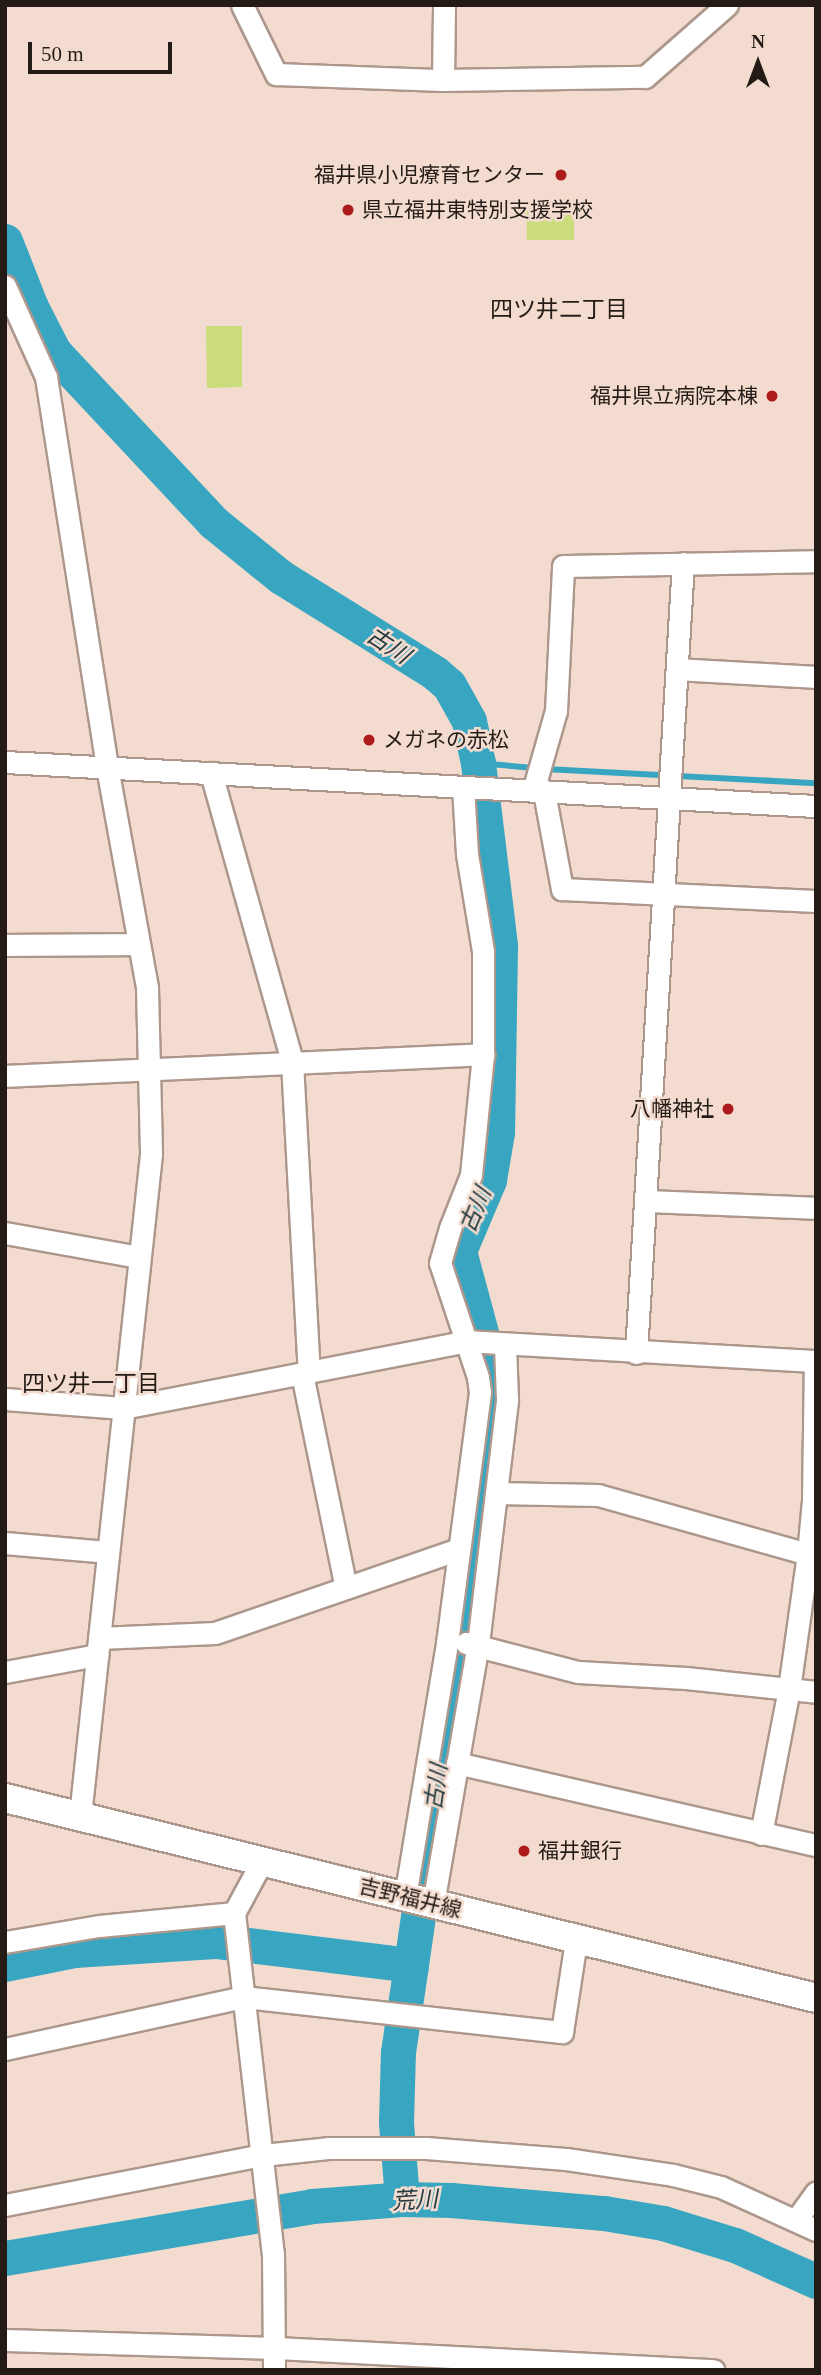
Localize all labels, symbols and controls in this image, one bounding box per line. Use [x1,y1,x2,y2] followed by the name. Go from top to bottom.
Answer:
[32,28,175,72] scale bar
[723,28,793,98] north arrow
[751,31,765,52] text: N
[41,42,84,66] text: 50 m
[314,162,545,188] place label: 福井県小児療育センター
[551,165,571,185] marker: 福井県小児療育センター
[362,197,593,223] place label: 県立福井東特別支援学校
[340,202,356,218] marker: 県立福井東特別支援学校
[490,296,628,324] district label: 四ツ井二丁目
[590,383,758,409] place label: 福井県立病院本棟
[764,388,780,404] marker: 福井県立病院本棟
[361,622,415,670] water label: 古川
[383,727,509,753] place label: メガネの赤松
[361,732,377,748] marker: メガネの赤松
[630,1096,714,1122] place label: 八幡神社
[720,1101,736,1117] marker: 八幡神社
[454,1183,498,1237] water label: 古川
[22,1370,160,1398] district label: 四ツ井一丁目
[420,1762,454,1812] water label: 古川
[538,1838,622,1864] place label: 福井銀行
[516,1843,532,1859] marker: 福井銀行
[356,1873,464,1923] street label: 吉野福井線
[391,2186,439,2216] water label: 荒川

